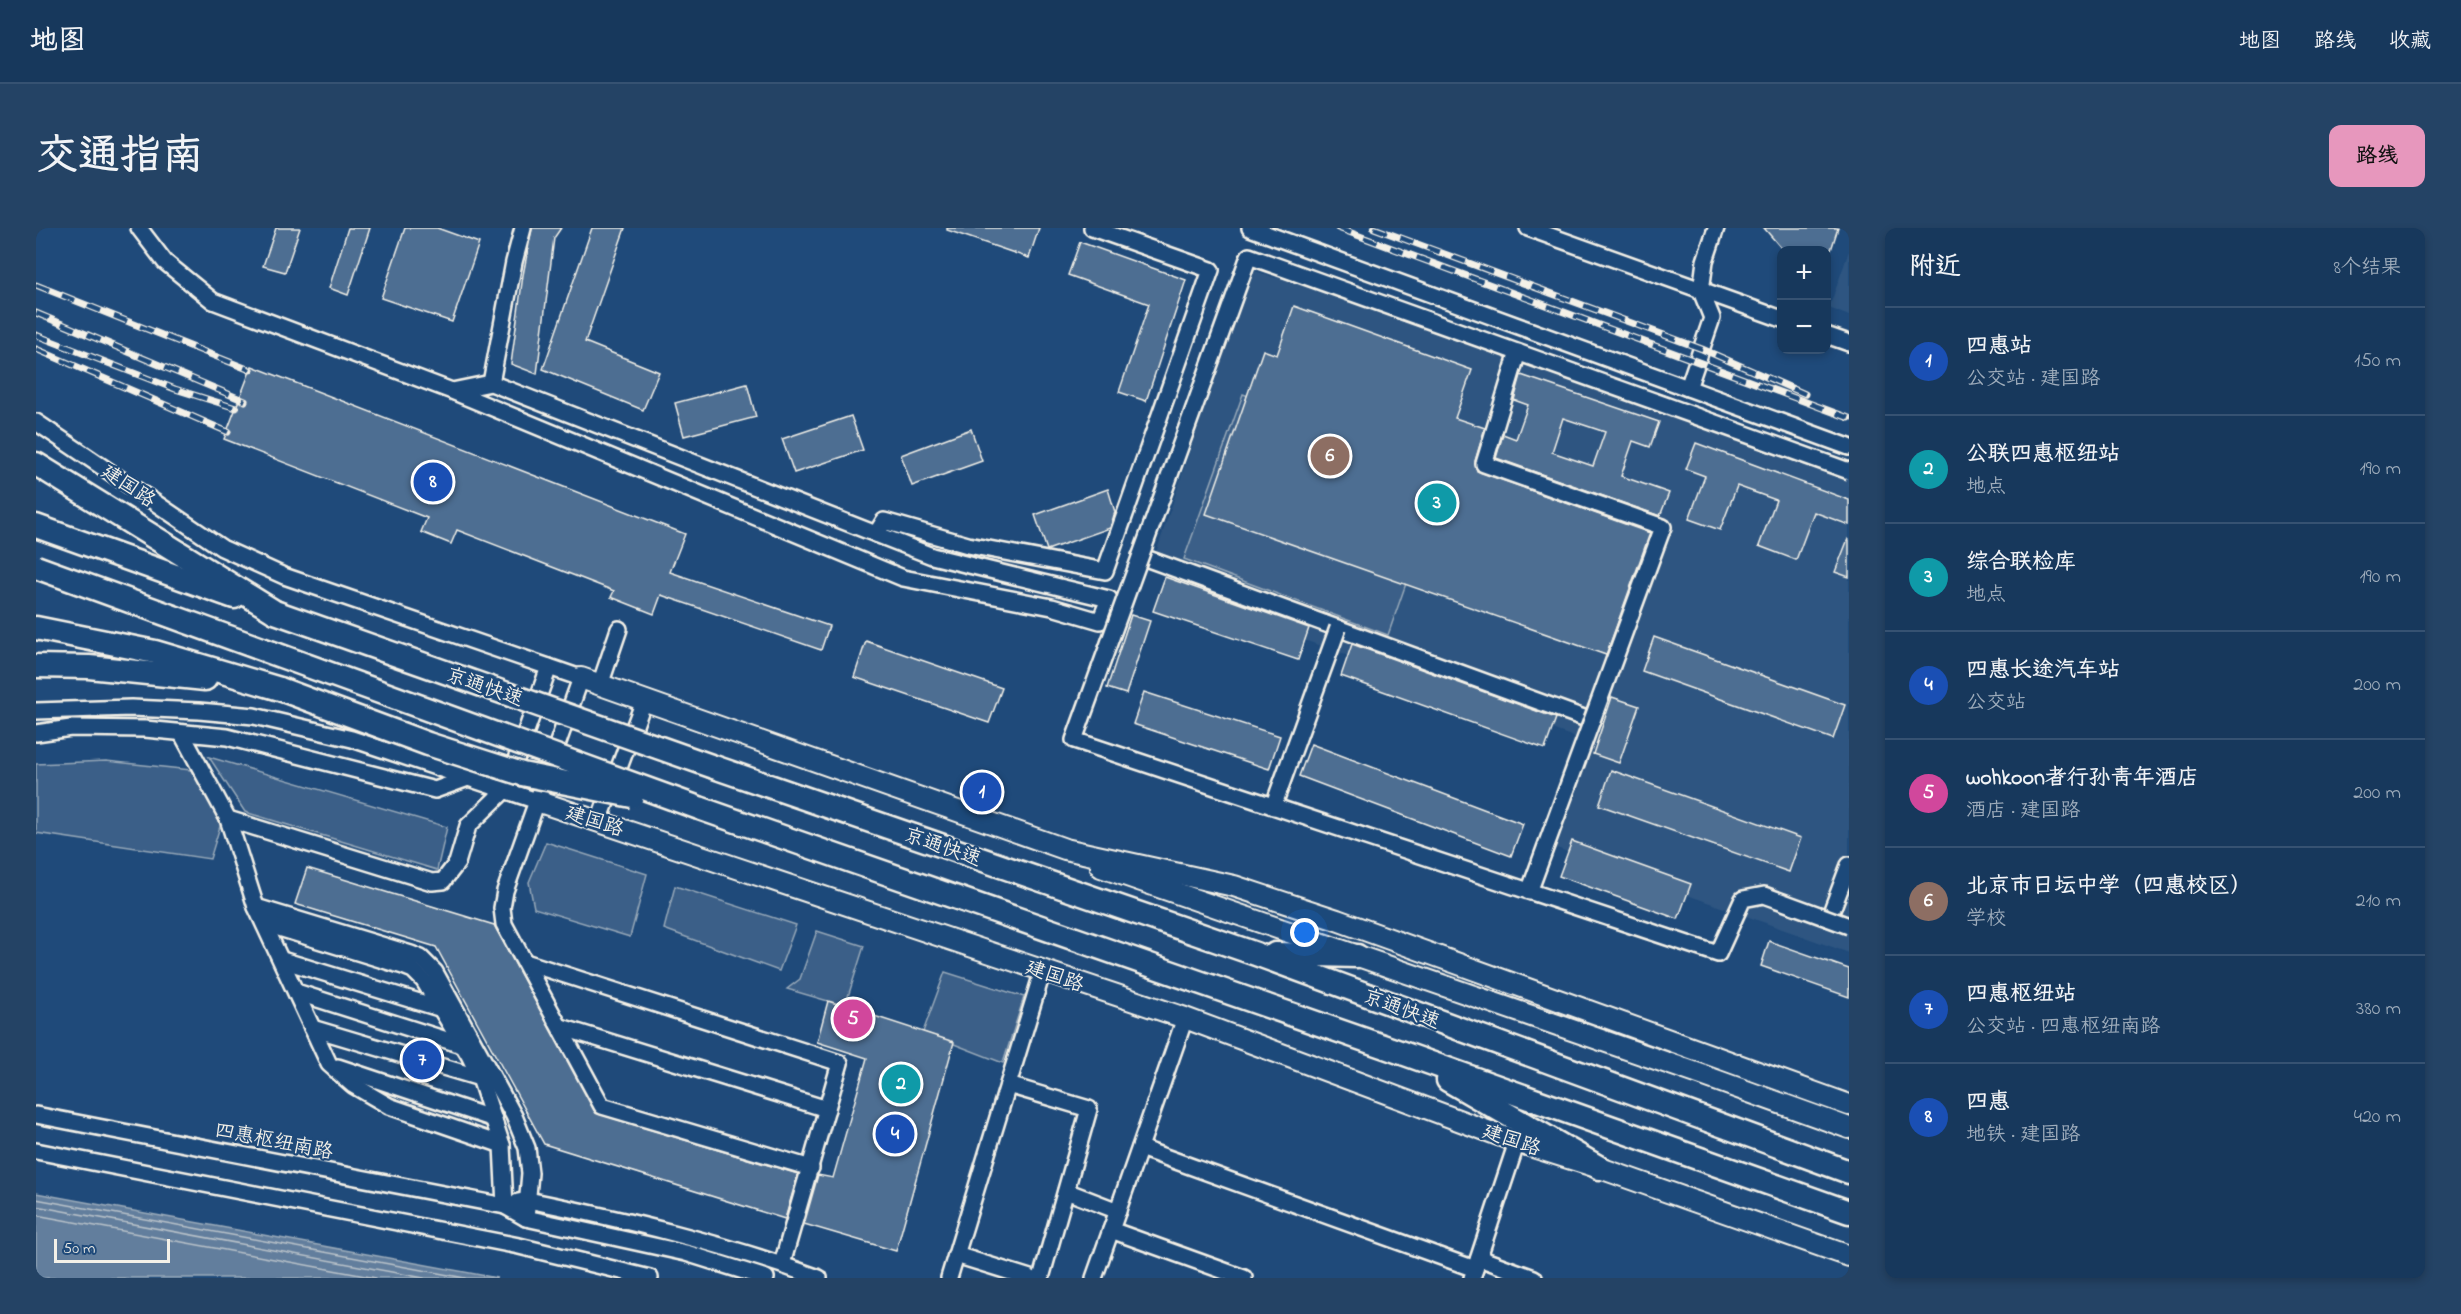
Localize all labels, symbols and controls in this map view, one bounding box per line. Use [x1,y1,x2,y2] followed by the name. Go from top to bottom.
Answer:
[30,22,86,63] text: 地图
[2239,27,2281,57] text: 地图
[2314,27,2356,57] text: 路线
[2389,27,2431,57] text: 收藏
[2329,125,2425,187] button: 路线
[36,127,204,188] text: 交通指南
[1777,246,1831,354] map controls
[1777,246,1831,300] button: +
[1909,249,1961,287] text: 附近
[2334,254,2401,283] text: 8个结果
[1777,300,1831,354] button: −
[1966,331,2032,363] text: 四惠站
[1925,347,1932,376] text: 1
[2354,347,2401,376] text: 150 m
[1966,365,2100,394] text: 公交站 · 建国路
[1310,434,1350,478] pin: 6
[1966,439,2120,471] text: 公联四惠枢纽站
[1924,455,1933,484] text: 2
[2359,455,2401,484] text: 190 m
[95,458,161,516] street label: 建国路
[414,460,452,504] pin: 8
[1966,473,2006,502] text: 地点
[1418,480,1456,526] pin: 3
[1966,547,2076,579] text: 综合联检库
[1924,563,1933,592] text: 3
[2359,563,2401,592] text: 190 m
[1966,581,2006,610] text: 地点
[1966,655,2120,687] text: 四惠长途汽车站
[442,662,527,715] street label: 京通快速
[1924,671,1933,700] text: 4
[2353,671,2401,700] text: 200 m
[1966,689,2026,718] text: 公交站
[1966,763,2199,795] text: wohkoon者行孙青年酒店
[962,770,1002,814] pin: 1
[1923,779,1934,808] text: 5
[2353,779,2401,808] text: 200 m
[1966,797,2080,826] text: 酒店 · 建国路
[561,799,628,846] street label: 建国路
[900,822,985,875] street label: 京通快速
[1966,871,2252,903] text: 北京市日坛中学（四惠校区）
[1924,887,1933,916] text: 6
[2356,887,2401,916] text: 210 m
[1966,905,2006,934] text: 学校
[1290,918,1319,947] your location
[1021,954,1088,1001] street label: 建国路
[1966,979,2076,1011] text: 四惠枢纽站
[1359,983,1444,1038] street label: 京通快速
[1924,995,1933,1024] text: 7
[2356,995,2401,1024] text: 380 m
[834,996,872,1042] pin: 5
[1966,1013,2160,1042] text: 公交站 · 四惠枢纽南路
[402,1038,442,1082] pin: 7
[882,1062,920,1106] pin: 2
[1966,1087,2010,1119] text: 四惠
[1925,1103,1932,1132] text: 8
[2354,1103,2401,1132] text: 420 m
[876,1112,914,1156] pin: 4
[212,1117,336,1168] street label: 四惠枢纽南路
[1478,1118,1545,1165] street label: 建国路
[1966,1121,2080,1150] text: 地铁 · 建国路
[54,1236,170,1264] scale bar
[63,1237,95,1261] text: 50 m

